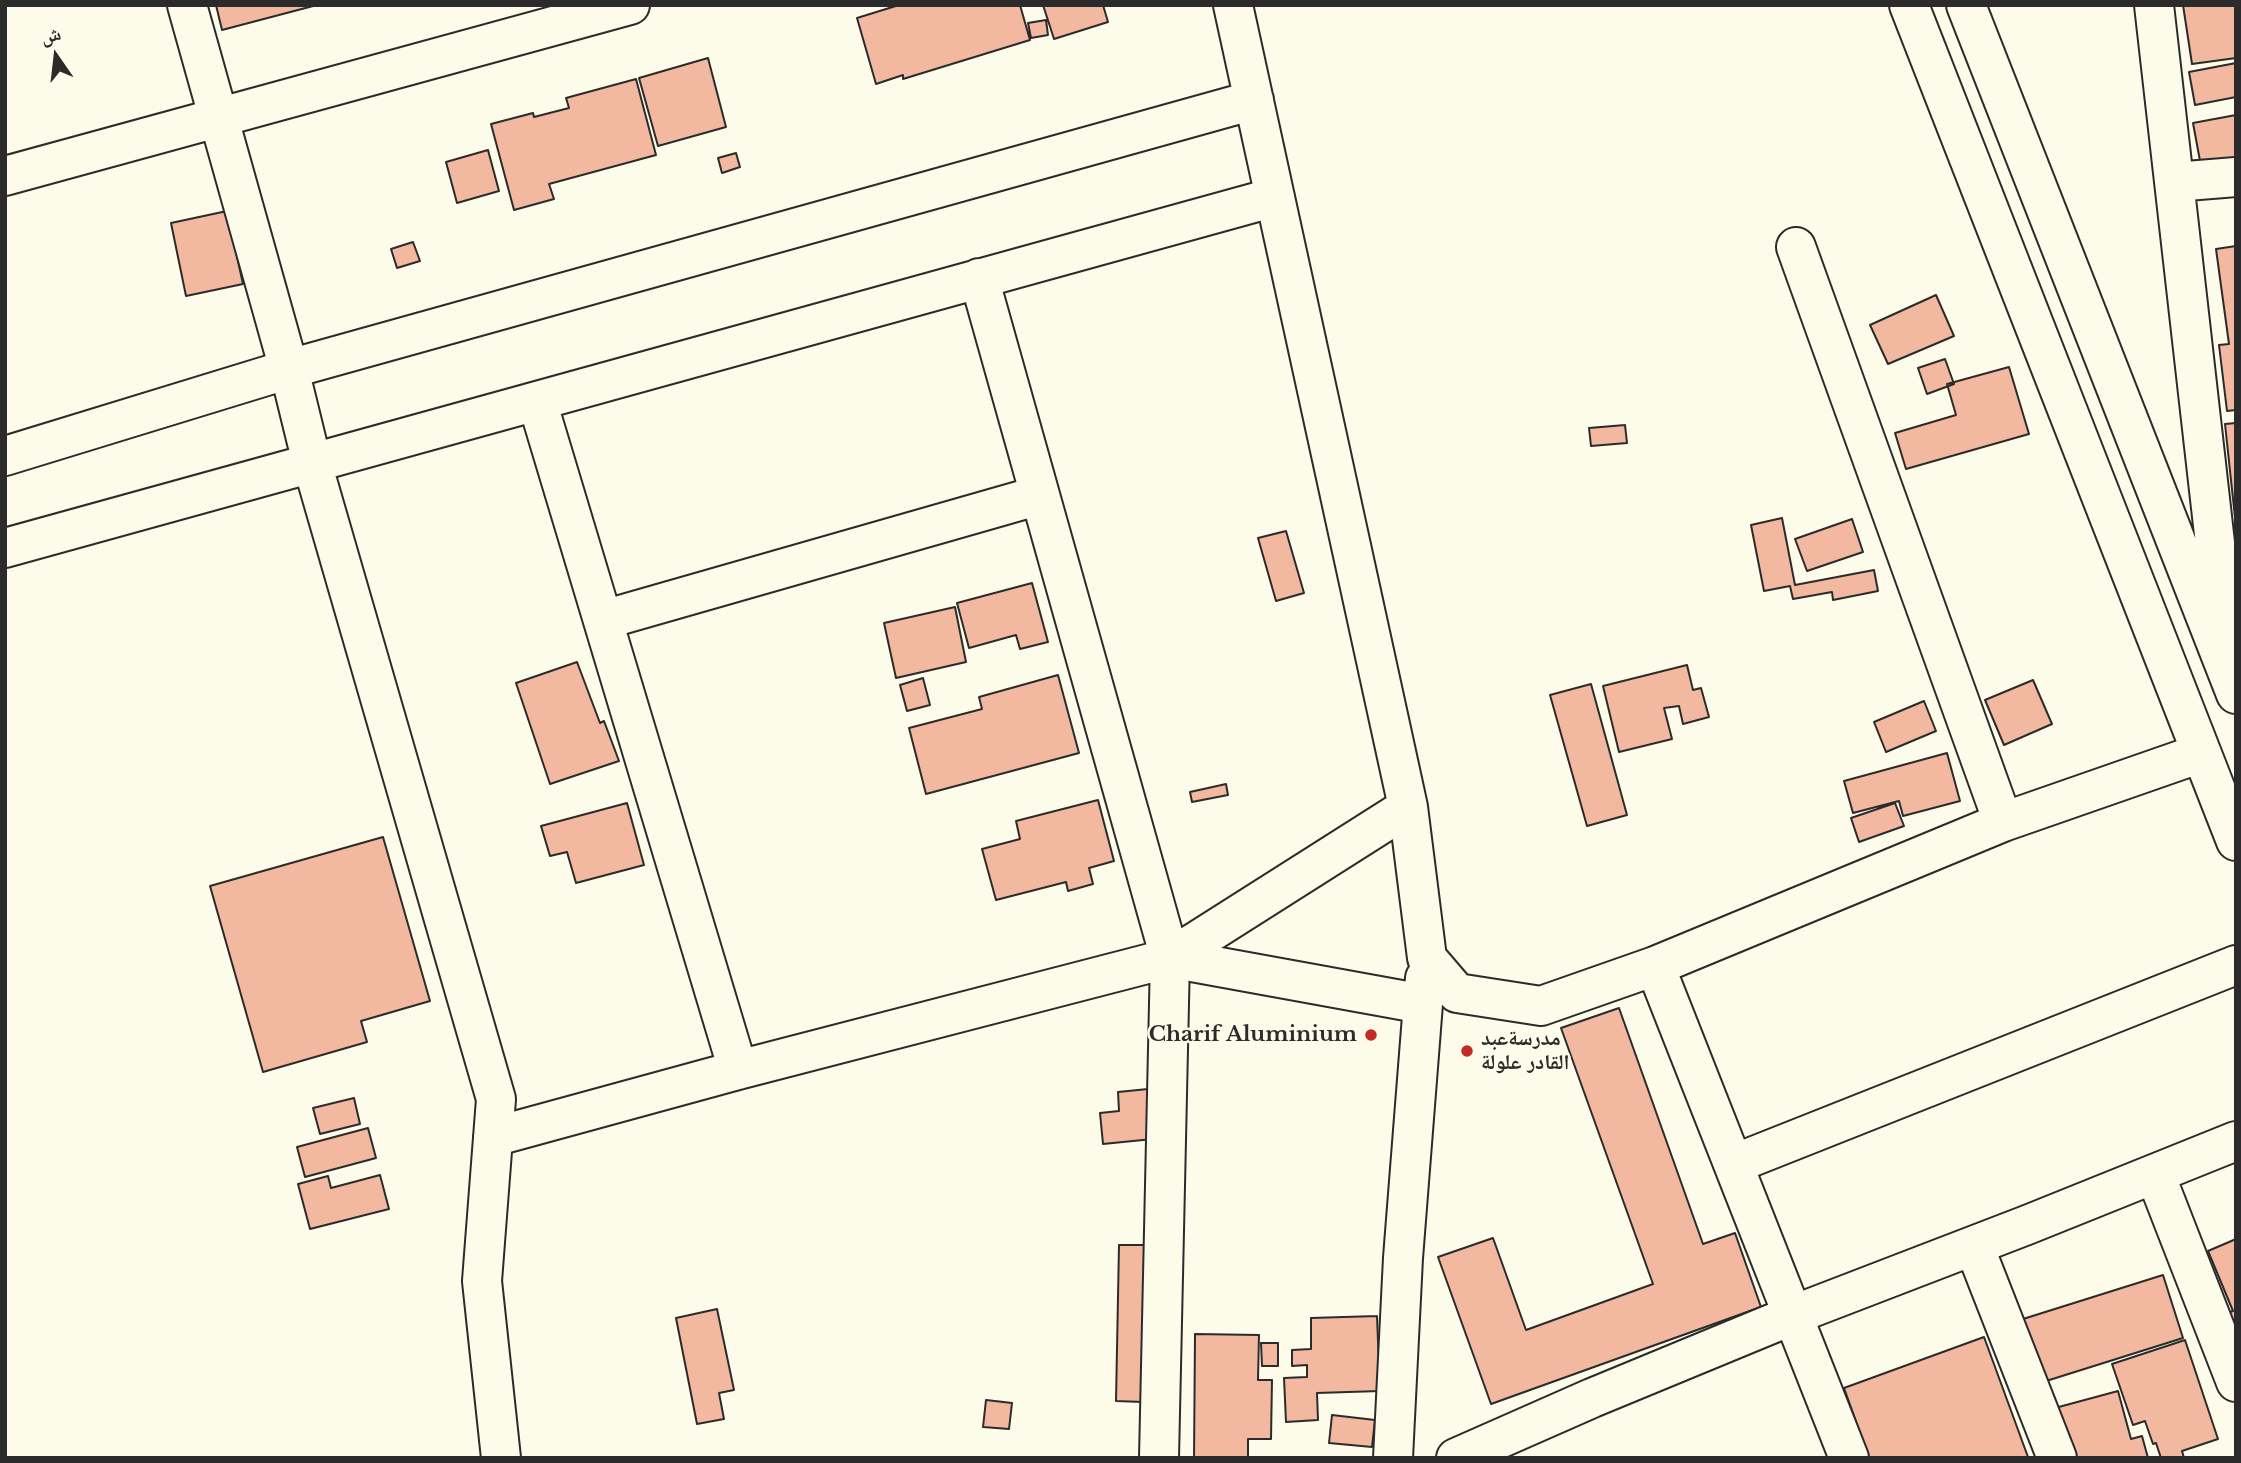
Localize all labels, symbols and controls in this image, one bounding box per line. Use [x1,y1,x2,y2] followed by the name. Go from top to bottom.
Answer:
[21,21,91,91] north arrow
[38,22,63,49] text: ش
[1149,1022,1357,1048] place label: Charif Aluminium
[1481,1026,1569,1076] place label: مدرسةعبد القادر علولة
[1363,1027,1379,1043] marker: Charif Aluminium
[1459,1043,1475,1059] marker: مدرسةعبد القادر علولة

